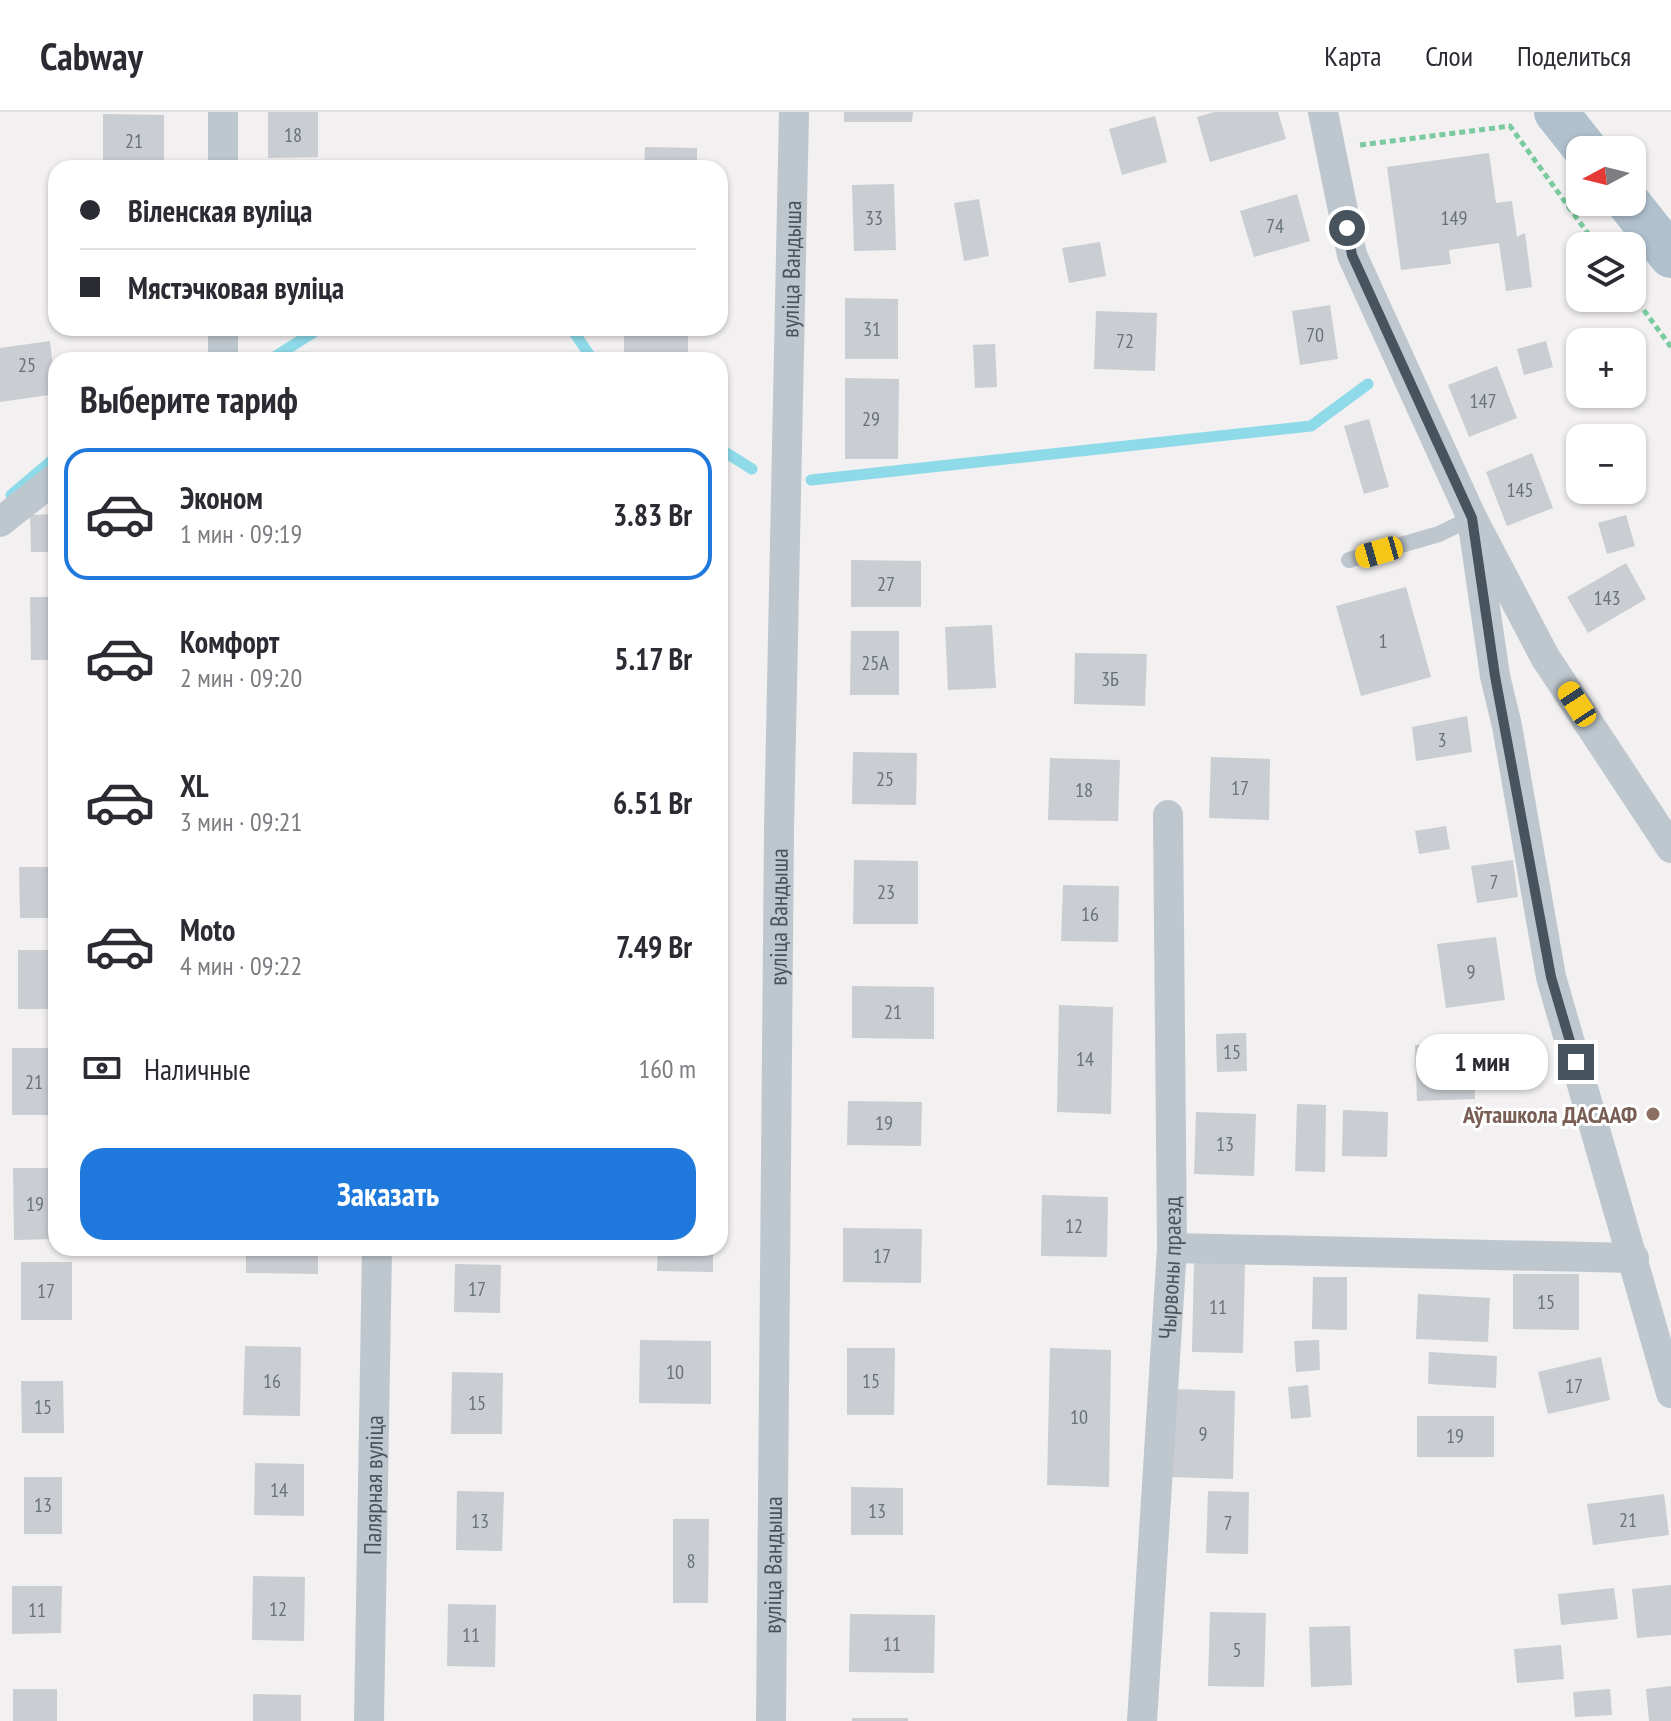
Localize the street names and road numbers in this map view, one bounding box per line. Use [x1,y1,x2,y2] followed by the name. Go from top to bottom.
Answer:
[774,200,808,338] street label: вуліца Вандыша
[762,848,794,986] street label: вуліца Вандыша
[1151,1196,1188,1340] street label: Чырвоны праезд
[356,1415,390,1555] street label: Палярная вуліца
[756,1496,789,1634] street label: вуліца Вандыша

